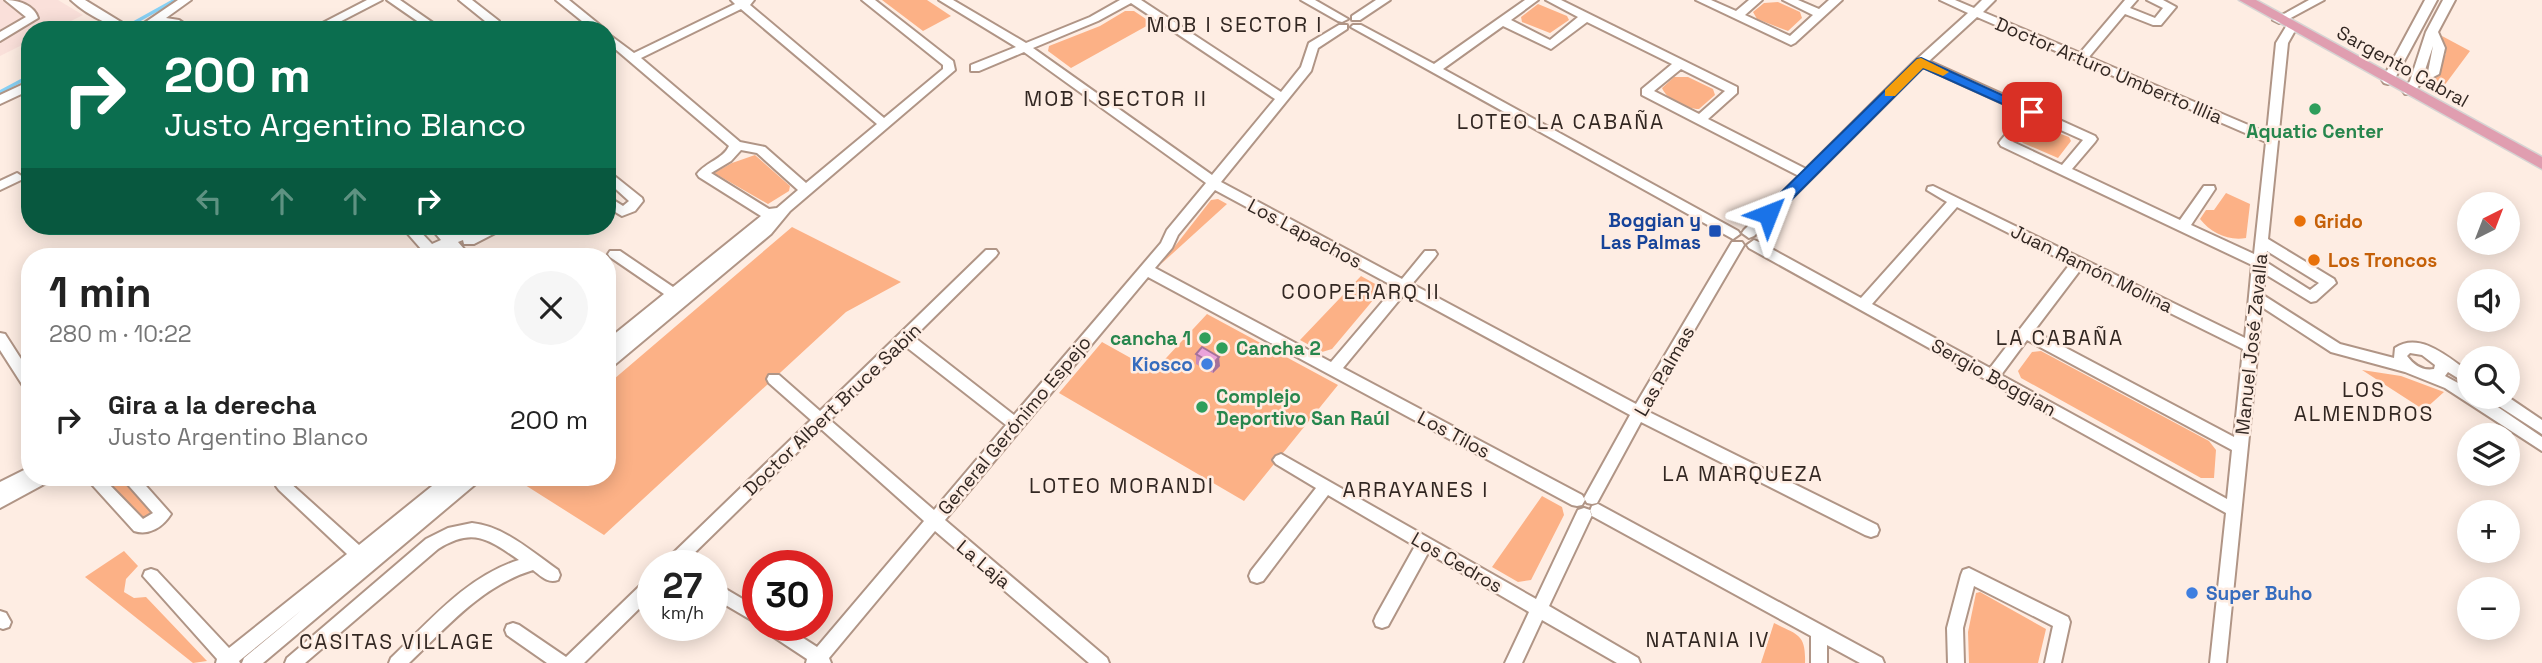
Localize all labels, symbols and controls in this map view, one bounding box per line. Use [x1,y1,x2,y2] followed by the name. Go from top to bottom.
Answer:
[1147,11,1323,38] district label: MOB I SECTOR I
[1991,11,2226,130] street label: Doctor Arturo Umberto Illia
[2332,20,2473,113] street label: Sargento Cabral
[164,44,311,106] text: 200 m
[49,49,140,140] icon: right
[2002,82,2062,142] pin
[1024,85,1208,112] district label: MOB I SECTOR II
[2013,93,2051,131] icon: arrive
[2307,101,2323,117] marker: Aquatic Center
[164,105,526,145] text: Justo Argentino Blanco
[1457,108,1665,135] district label: LOTEO LA CABAÑA
[2246,119,2384,144] place label: Aquatic Center
[1731,177,1805,251] position arrow
[190,182,228,220] icon: left
[263,182,301,220] icon: ahead
[336,182,374,220] icon: ahead
[409,182,447,220] icon: right
[2457,192,2520,256] north arrow
[2457,192,2520,640] map controls
[1243,193,1366,274] street label: Los Lapachos
[1601,208,1701,255] place label: Boggian y Las Palmas
[2314,209,2363,234] place label: Grido
[2292,213,2308,229] marker: Grido
[2007,218,2177,319] street label: Juan Ramón Molina
[1707,223,1723,239] marker: Boggian y Las Palmas
[2328,248,2437,273] place label: Los Troncos
[2230,252,2273,436] street label: Manuel José Zavalla
[2306,252,2322,268] marker: Los Troncos
[49,266,152,319] text: 1 min
[2457,269,2520,332] button: sound
[514,271,588,345] button: close
[1281,278,1441,305] district label: COOPERARQ II
[738,318,927,501] street label: Doctor Albert Bruce Sabin
[49,319,192,349] text: 280 m · 10:22
[1629,322,1700,421] street label: Las Palmas
[1996,324,2124,351] district label: LA CABAÑA
[1110,326,1191,351] place label: cancha 1
[1197,330,1213,346] marker: cancha 1
[932,331,1097,520] street label: General Gerónimo Espejo
[1927,333,2061,422] street label: Sergio Boggian
[1236,336,1321,361] place label: Cancha 2
[1214,340,1230,356] marker: Cancha 2
[2457,346,2520,409] button: search
[1132,352,1193,377] place label: Kiosco
[1199,356,1215,372] marker: Kiosco
[2294,376,2434,427] district label: LOS ALMENDROS
[1216,384,1390,431] place label: Complejo Deportivo San Raúl
[108,388,317,422] text: Gira a la derecha
[1194,399,1210,415] marker: Complejo Deportivo San Raúl
[49,401,87,439] icon: right
[510,403,588,437] text: 200 m
[1413,405,1494,464] street label: Los Tilos
[108,422,368,452] text: Justo Argentino Blanco
[2457,423,2520,486] button: layers
[1662,460,1824,487] district label: LA MARQUEZA
[1029,472,1215,499] district label: LOTEO MORANDI
[1343,476,1489,503] district label: ARRAYANES I
[2457,500,2520,563] button: +
[1407,526,1507,599] street label: Los Cedros
[951,535,1016,594] street label: La Laja
[742,550,833,641] speed limit sign: 30
[663,564,702,608] text: 27
[2457,577,2520,640] button: −
[2206,581,2312,606] place label: Super Buho
[2184,585,2200,601] marker: Super Buho
[661,601,704,624] text: km/h
[1645,626,1771,653] district label: NATANIA IV
[299,628,495,655] district label: CASITAS VILLAGE

